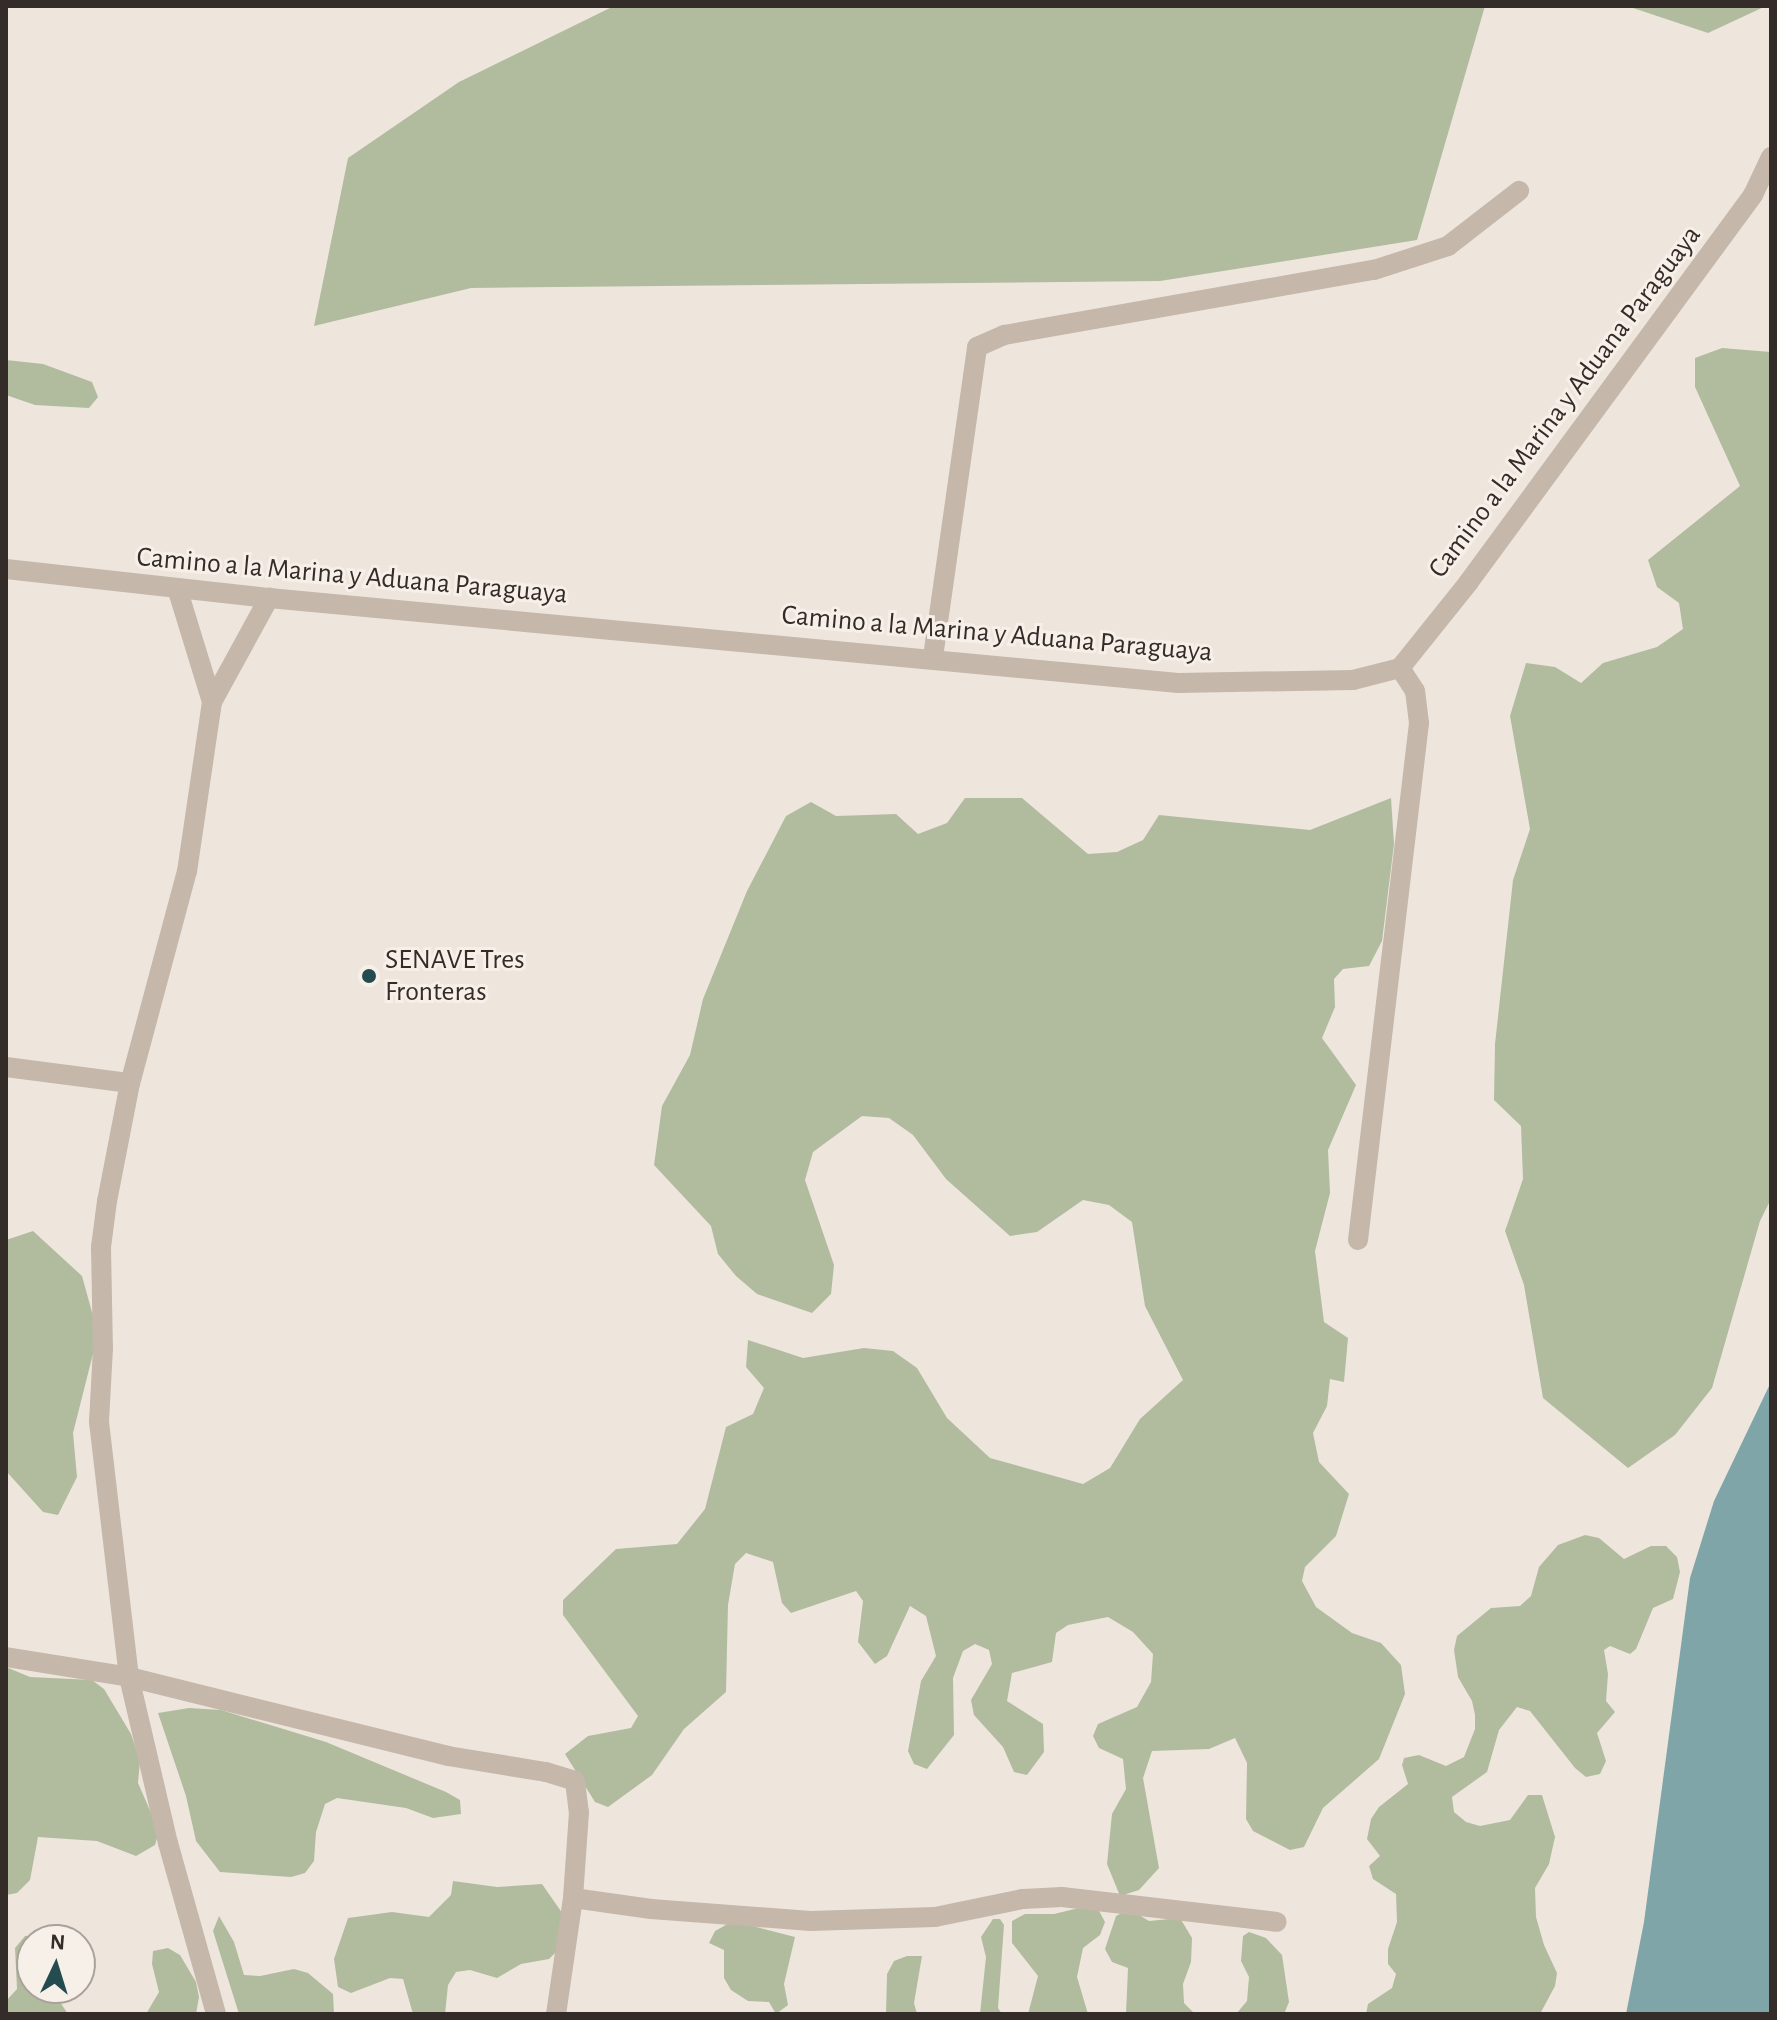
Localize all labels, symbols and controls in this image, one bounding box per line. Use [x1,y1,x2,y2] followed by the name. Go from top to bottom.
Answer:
[1421,219,1709,585] street label: Camino a la Marina y Aduana Paraguaya
[135,540,569,612] street label: Camino a la Marina y Aduana Paraguaya
[780,598,1214,670] street label: Camino a la Marina y Aduana Paraguaya
[385,943,525,1009] place label: SENAVE Tres Fronteras
[360,967,378,985] marker: SENAVE Tres Fronteras
[16,1924,96,2004] north arrow
[49,1931,66,1954] text: N

